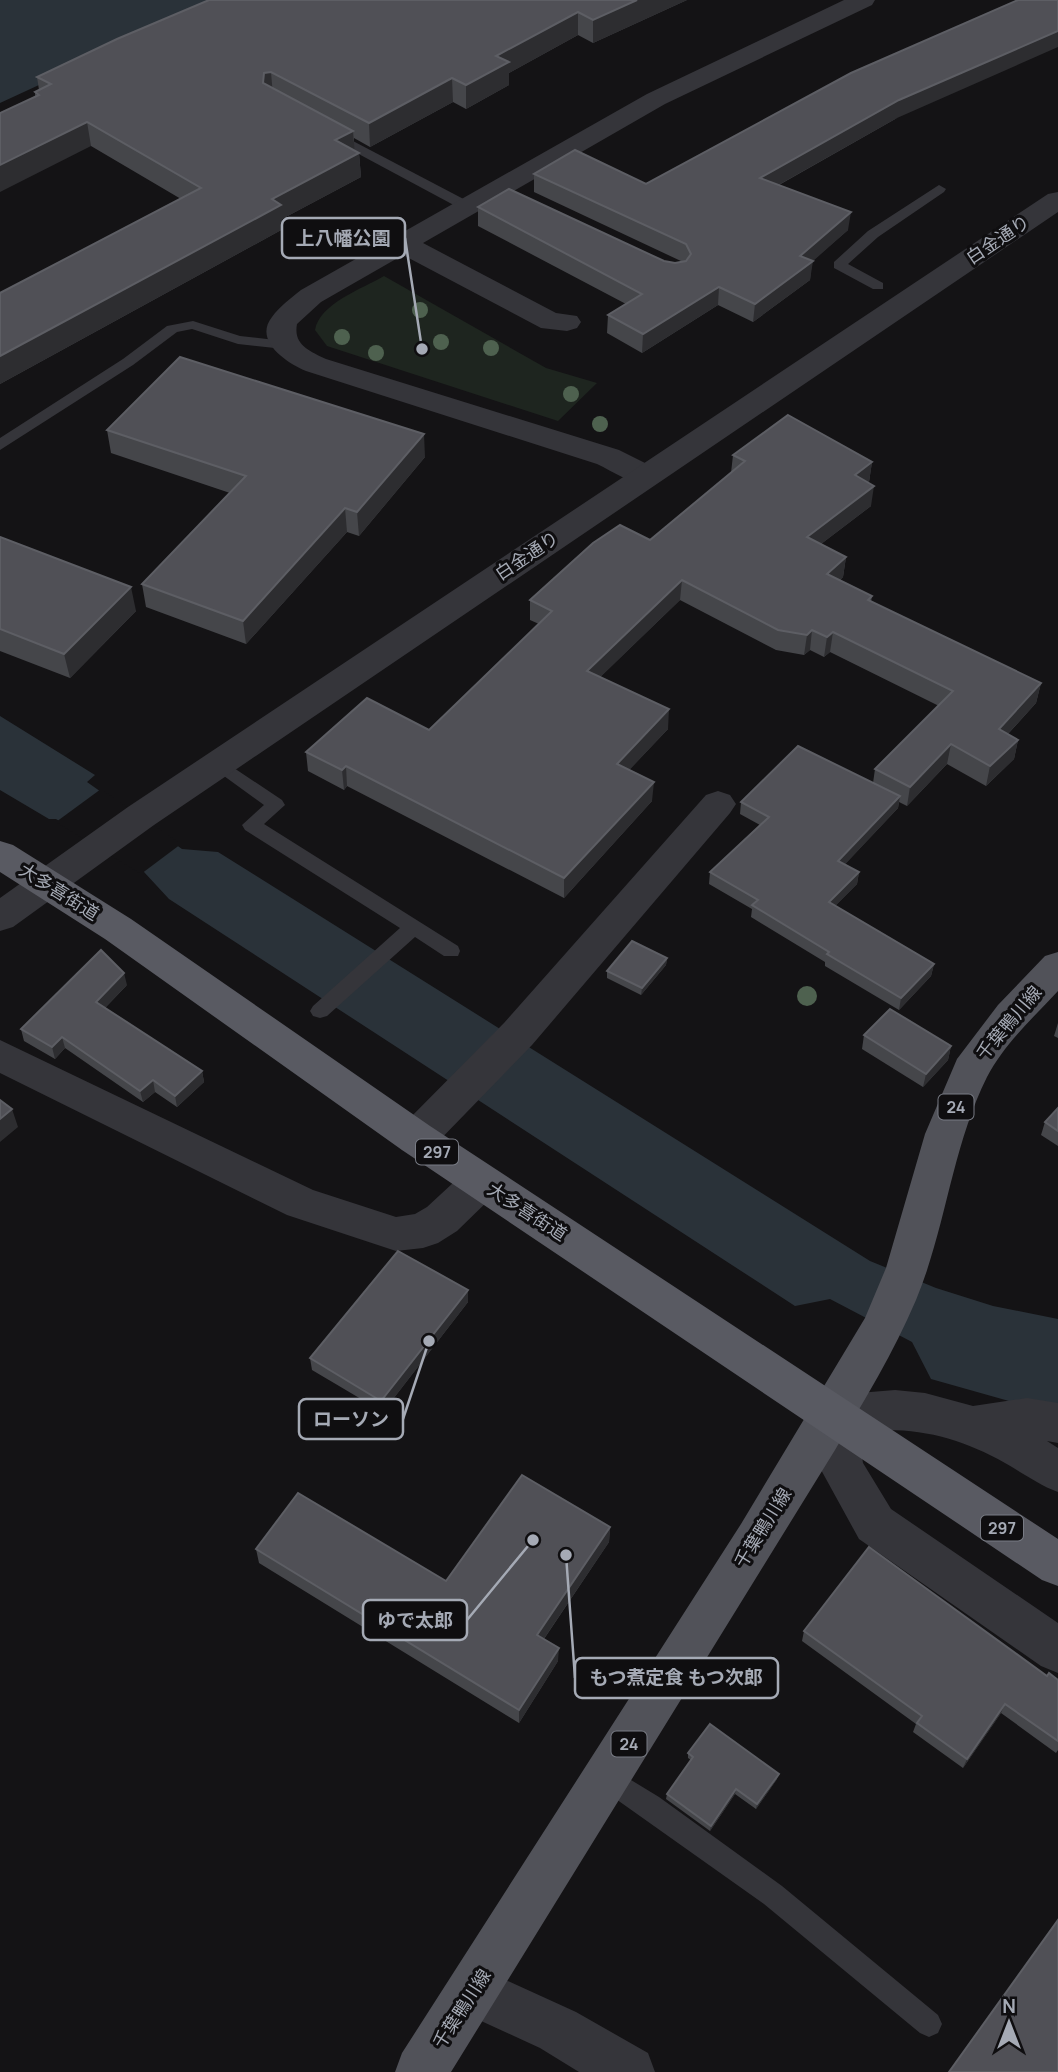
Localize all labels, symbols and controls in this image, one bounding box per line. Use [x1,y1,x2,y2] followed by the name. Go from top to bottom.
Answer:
[961,209,1034,269] street label: 白金通り
[282,218,405,258] callout: 上八幡公園
[295,225,391,251] text: 上八幡公園
[490,525,563,585] street label: 白金通り
[15,857,104,925] street label: 大多喜街道
[970,980,1046,1065] street label: 千葉鴨川線
[939,1094,974,1120] road number: 24
[416,1140,458,1164] road number: 297
[483,1177,572,1246] street label: 大多喜街道
[299,1399,403,1439] callout: ローソン
[313,1406,389,1432] text: ローソン
[728,1483,796,1572] street label: 千葉鴨川線
[981,1516,1023,1540] road number: 297
[363,1600,467,1640] callout: ゆで太郎
[377,1607,453,1633] text: ゆで太郎
[575,1658,778,1698] callout: もつ煮定食 もつ次郎
[589,1664,763,1690] text: もつ煮定食 もつ次郎
[612,1732,646,1756] road number: 24
[427,1964,496,2053] street label: 千葉鴨川線
[974,1988,1044,2058] north arrow
[1002,1993,1016,2019] text: N

